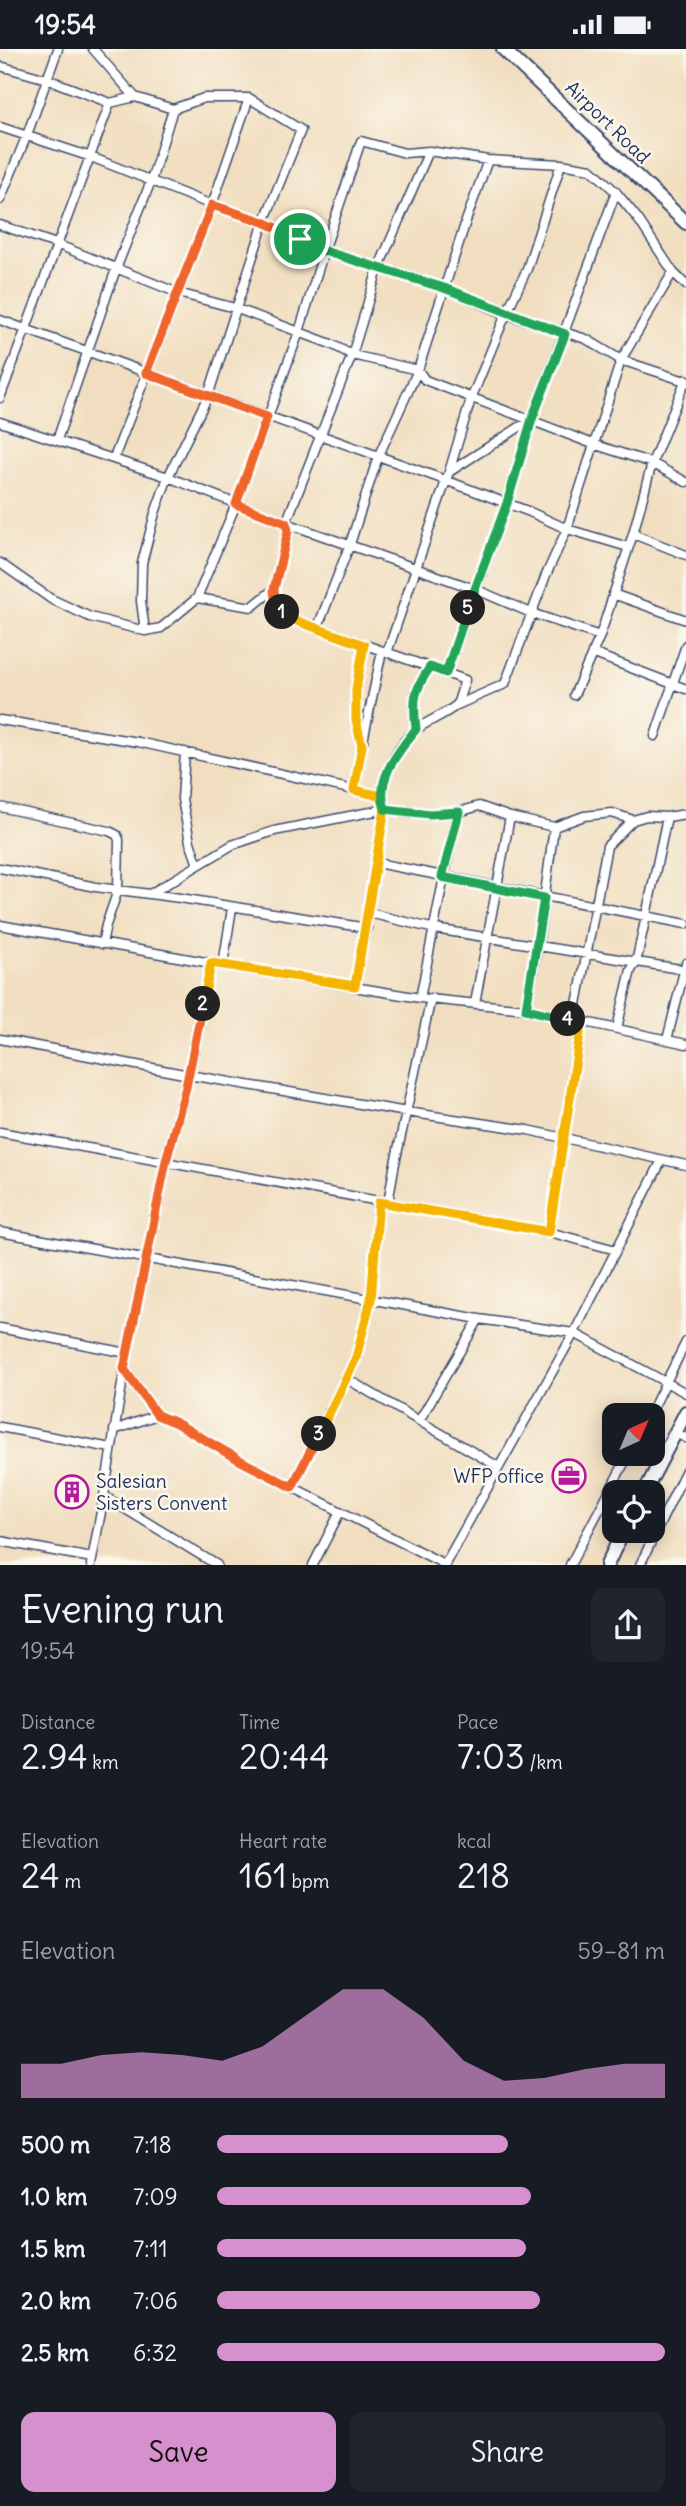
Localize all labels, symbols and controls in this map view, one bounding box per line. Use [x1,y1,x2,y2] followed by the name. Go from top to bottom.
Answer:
[35,8,96,41] text: 19:54
[560,76,656,168] street label: Airport Road
[270,209,330,269] pin
[281,220,319,258] icon: arrive
[450,591,486,625] pin: 5
[264,595,300,629] pin: 1
[462,595,473,619] text: 5
[278,599,285,623] text: 1
[186,986,220,1021] pin: 2
[197,991,208,1015] text: 2
[550,1002,586,1037] pin: 4
[562,1006,573,1030] text: 4
[602,1403,665,1467] north arrow
[602,1403,665,1543] map controls
[302,1417,336,1451] pin: 3
[313,1421,324,1445] text: 3
[550,1457,588,1495] office icon: WFP office
[453,1464,544,1488] place label: WFP office
[96,1469,227,1515] place label: Salesian Sisters Convent
[53,1473,91,1511] building icon: Salesian Sisters Convent
[602,1480,665,1543] button: locate
[21,1586,224,1633] text: Evening run
[591,1588,665,1662] button: share
[21,1636,75,1665] text: 19:54
[21,1710,95,1734] text: Distance
[239,1710,280,1734] text: Time
[457,1710,498,1734] text: Pace
[21,1734,88,1778] text: 2.94
[239,1734,330,1778] text: 20:44
[457,1734,525,1778] text: 7:03
[88,1750,119,1774] text: km
[525,1750,563,1774] text: /km
[21,1829,99,1853] text: Elevation
[239,1829,327,1853] text: Heart rate
[457,1829,491,1853] text: kcal
[21,1853,60,1897] text: 24
[239,1853,287,1897] text: 161
[457,1853,510,1897] text: 218
[60,1869,81,1893] text: m
[287,1869,330,1893] text: bpm
[21,1936,115,1965] text: Elevation
[577,1936,665,1965] text: 59–81 m
[21,2130,90,2159] text: 500 m
[133,2130,172,2159] text: 7:18
[21,2182,87,2211] text: 1.0 km
[133,2182,178,2211] text: 7:09
[21,2234,86,2263] text: 1.5 km
[133,2234,168,2263] text: 7:11
[21,2286,91,2315] text: 2.0 km
[133,2286,178,2315] text: 7:06
[21,2338,89,2367] text: 2.5 km
[133,2338,177,2367] text: 6:32
[21,2412,336,2492] button: Save
[350,2412,665,2492] button: Share

